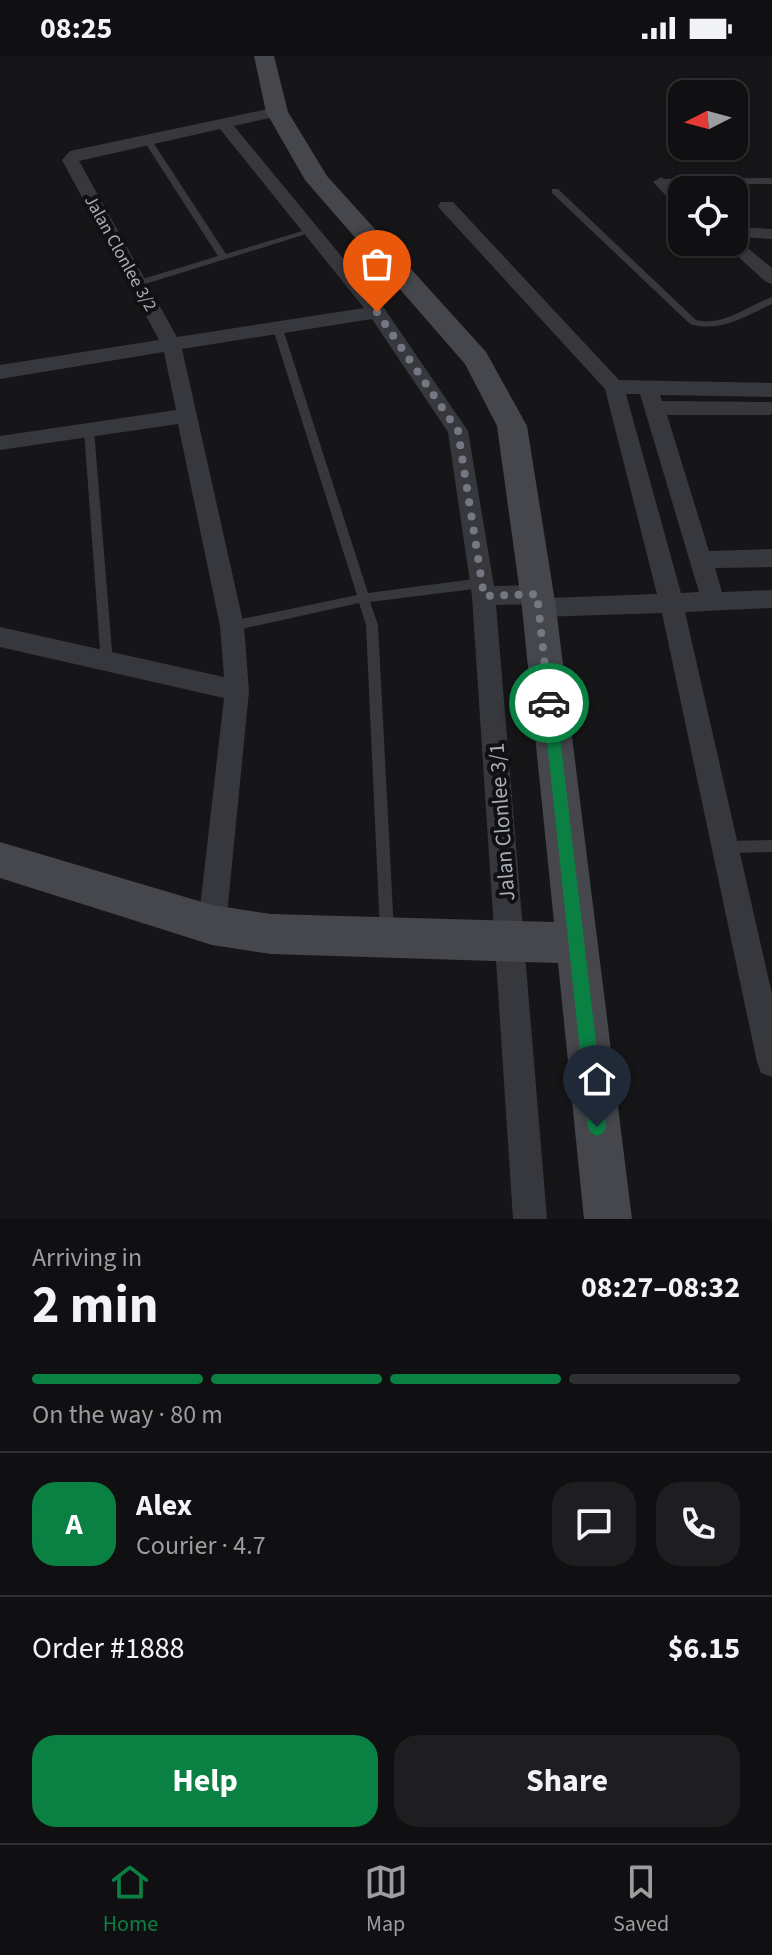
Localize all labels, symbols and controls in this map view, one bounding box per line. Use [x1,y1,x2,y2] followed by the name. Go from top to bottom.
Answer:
[40,7,112,50] text: 08:25
[668,80,748,160] north arrow
[668,80,748,256] map controls
[668,176,748,256] button: locate
[78,191,163,316] street label: Jalan Clonlee 3/2
[343,230,411,312] pin
[355,242,399,286] icon: bag
[509,663,589,743] courier
[527,681,571,725] icon: car
[481,742,523,902] street label: Jalan Clonlee 3/1
[563,1045,631,1127] pin
[575,1057,619,1101] icon: home
[32,1239,142,1276] text: Arriving in
[581,1266,740,1309] text: 08:27–08:32
[32,1269,159,1343] text: 2 min
[32,1396,223,1433] text: On the way · 80 m
[552,1482,636,1566] button: chat
[656,1482,740,1566] button: phone
[136,1484,192,1527] text: Alex
[65,1503,83,1546] text: A
[136,1527,266,1564] text: Courier · 4.7
[32,1627,185,1670] text: Order #1888
[668,1627,740,1670] text: $6.15
[32,1735,378,1827] button: Help
[394,1735,740,1827] button: Share
[103,1860,158,1940] tab: Home
[364,1860,408,1940] tab: Map
[613,1860,669,1940] tab: Saved

